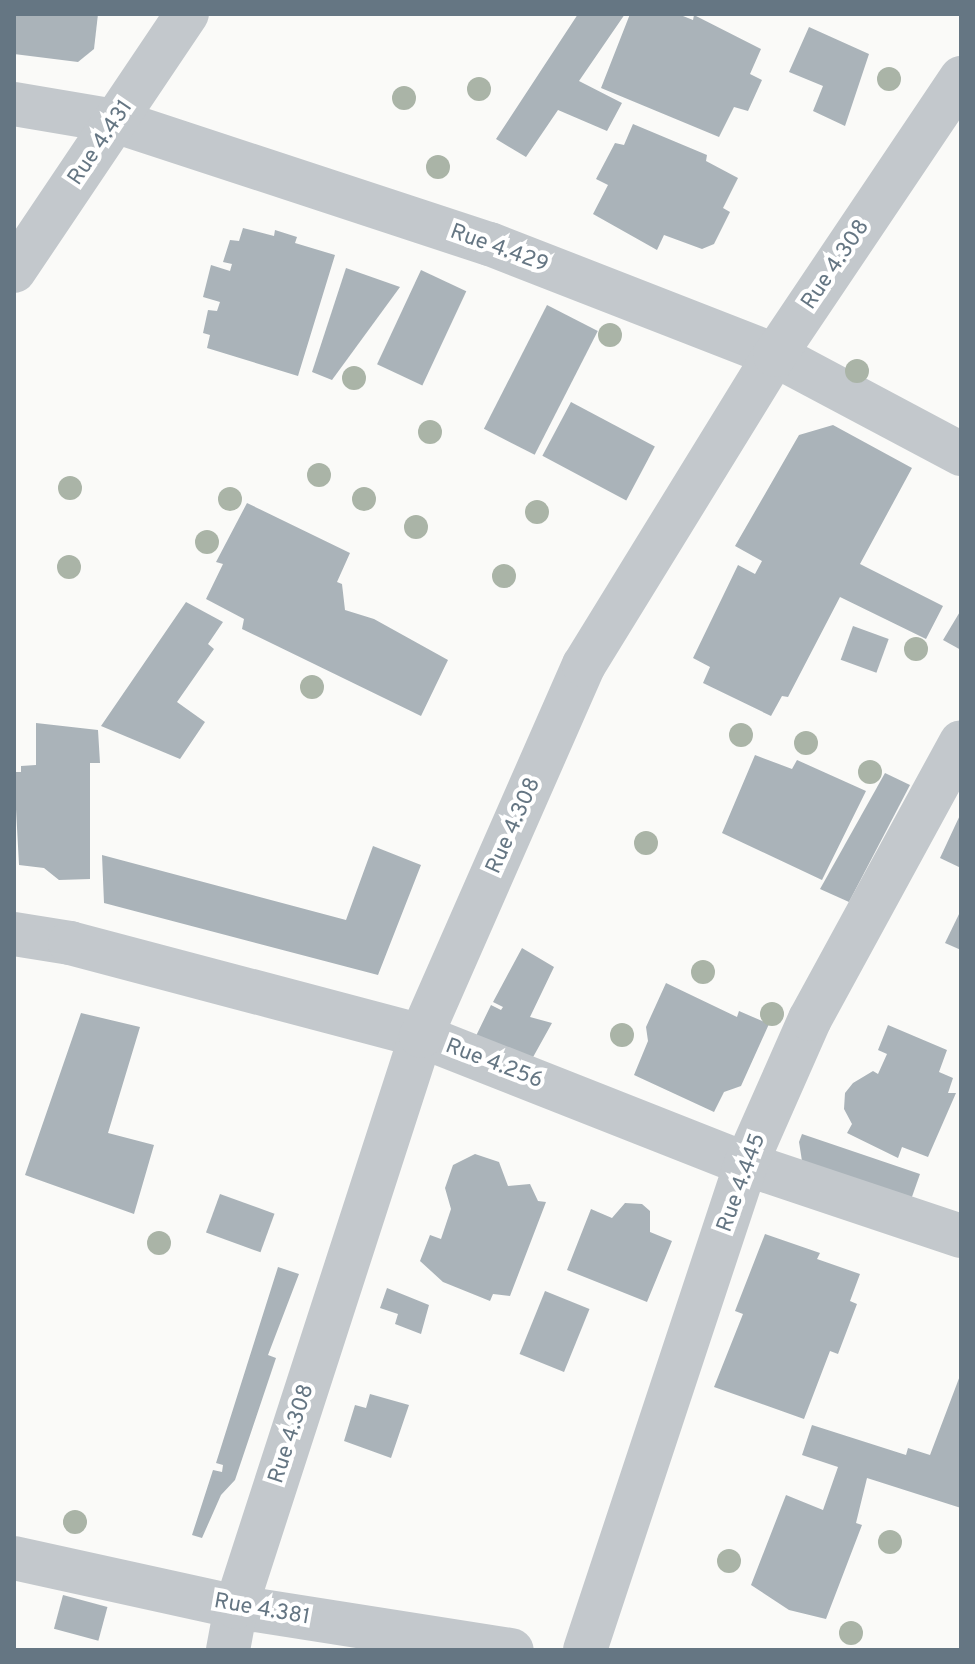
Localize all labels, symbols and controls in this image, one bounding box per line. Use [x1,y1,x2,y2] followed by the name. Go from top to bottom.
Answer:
[63,95,139,191] street label: Rue 4.431
[796,215,876,315] street label: Rue 4.308
[446,219,552,279] street label: Rue 4.429
[481,774,547,878] street label: Rue 4.308
[441,1033,547,1095] street label: Rue 4.256
[712,1130,772,1236] street label: Rue 4.445
[264,1381,320,1487] street label: Rue 4.308
[212,1589,312,1631] street label: Rue 4.381

